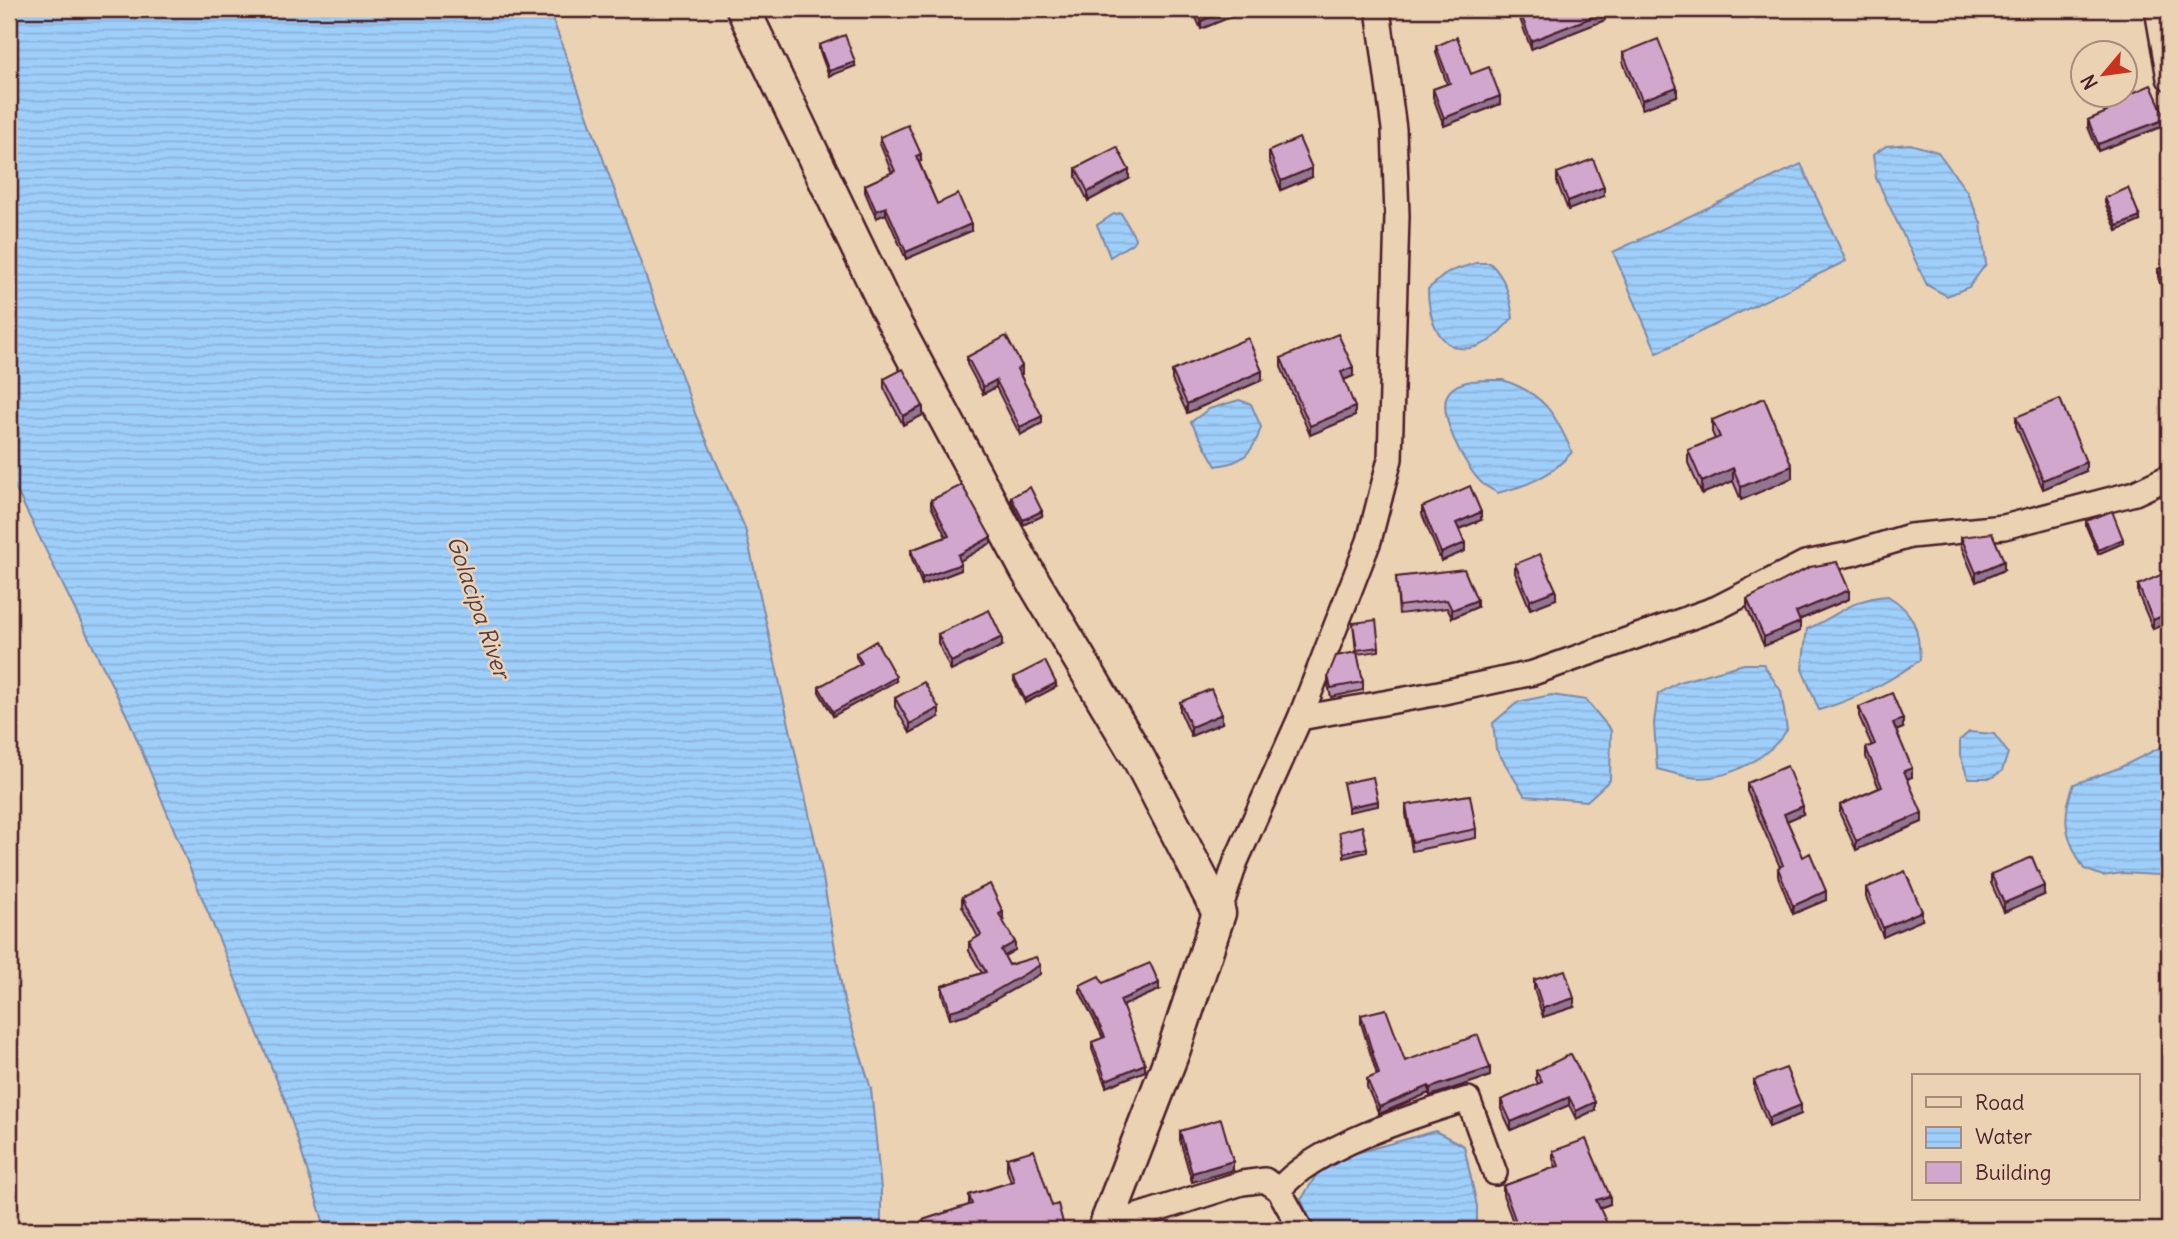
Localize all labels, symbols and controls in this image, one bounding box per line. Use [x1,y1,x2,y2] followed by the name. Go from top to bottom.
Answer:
[2070,38,2140,108] north arrow
[2075,71,2103,94] text: N
[441,532,518,685] water label: Golacipa River
[1912,1074,2140,1200] legend
[1975,1089,2024,1116] text: Road
[1975,1123,2033,1150] text: Water
[1975,1159,2051,1186] text: Building

